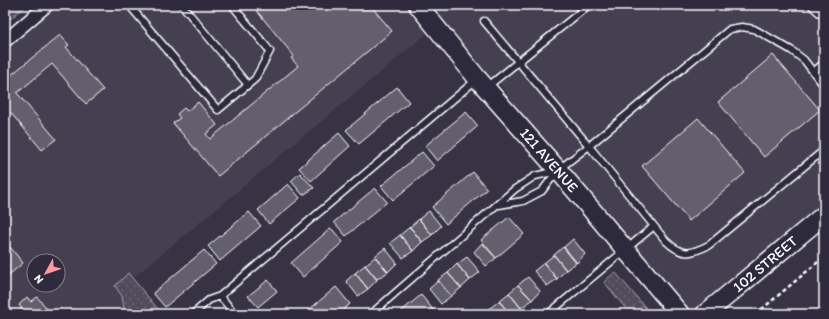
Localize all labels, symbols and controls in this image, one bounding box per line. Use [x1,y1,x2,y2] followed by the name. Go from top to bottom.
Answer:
[516,124,582,196] street label: 121 AVENUE
[729,231,801,296] street label: 102 STREET
[26,253,66,293] north arrow
[31,272,46,286] text: N

